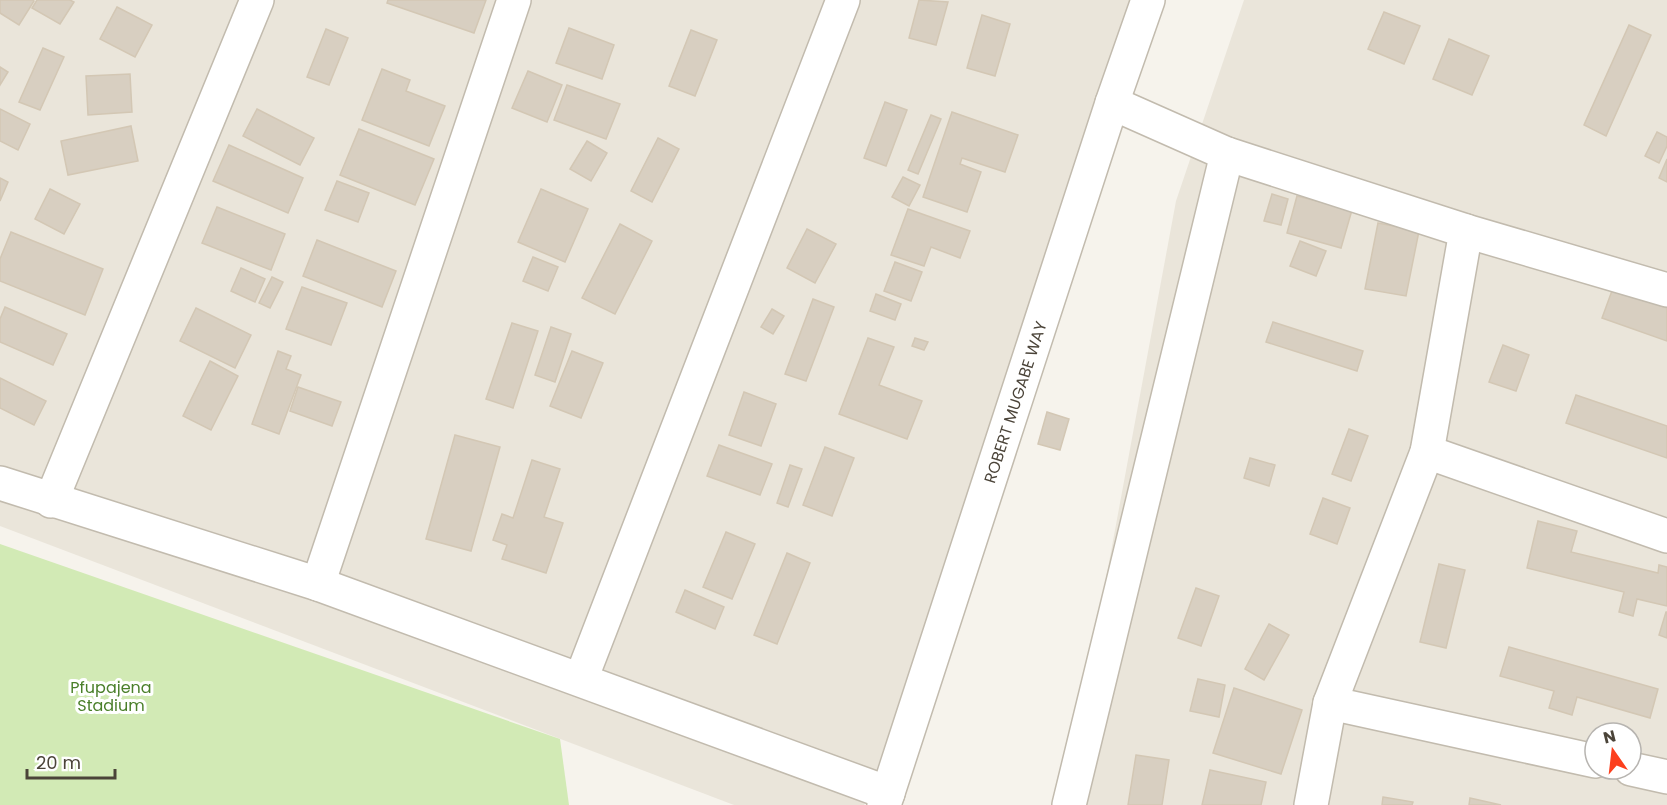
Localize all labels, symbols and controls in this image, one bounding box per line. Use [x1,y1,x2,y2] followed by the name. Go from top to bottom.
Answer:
[978,318,1053,486] street label: ROBERT MUGABE WAY
[70,676,152,717] park label: Pfupajena Stadium
[1583,721,1643,781] north arrow
[1601,724,1618,750] text: N
[27,742,116,780] scale bar
[36,750,81,775] text: 20 m

